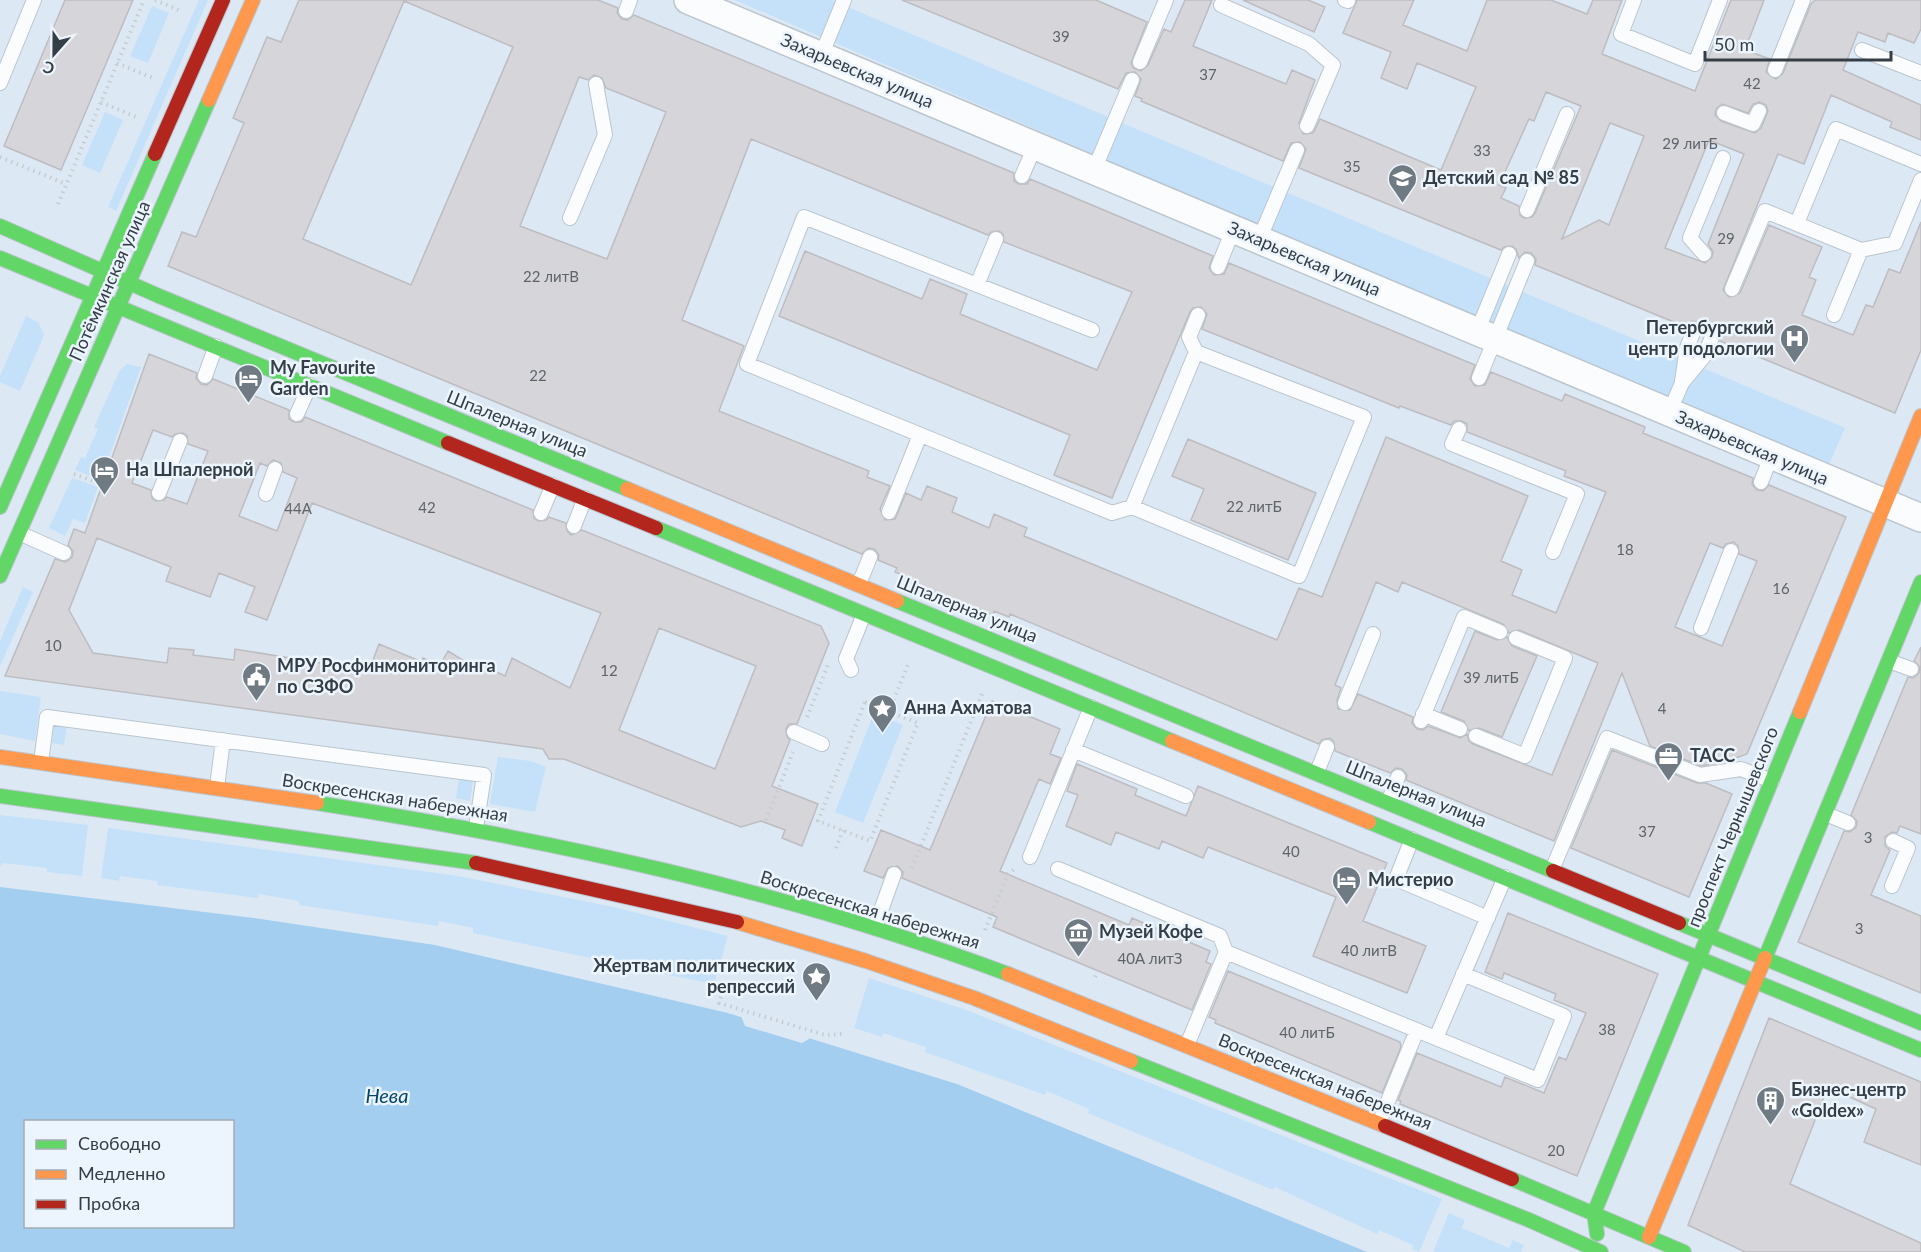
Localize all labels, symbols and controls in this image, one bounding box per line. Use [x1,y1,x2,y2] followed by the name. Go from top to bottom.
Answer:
[24,24,84,84] north arrow
[1705,24,1891,62] scale bar
[1052,27,1070,45] house number: 39
[778,28,937,112] street label: Захарьевская улица
[1714,33,1754,55] text: 50 m
[40,58,57,79] text: С
[1199,65,1217,83] house number: 37
[1743,74,1761,92] house number: 42
[1662,134,1718,152] house number: 29 литБ
[1473,141,1491,159] house number: 33
[1343,157,1361,175] house number: 35
[1386,162,1418,204] school or university icon: Детский сад № 85
[1423,166,1579,188] place label: Детский сад № 85
[64,197,154,364] street label: Потёмкинская улица
[1225,216,1384,300] street label: Захарьевская улица
[1717,229,1735,247] house number: 29
[523,267,579,285] house number: 22 литВ
[1628,316,1774,359] place label: Петербургский центр подологии
[1779,322,1811,364] hospital icon: Петербургский центр подологии
[270,356,376,399] place label: My Favourite Garden
[233,362,265,404] hotel icon: My Favourite Garden
[529,366,547,384] house number: 22
[444,385,591,461] street label: Шпалерная улица
[1673,405,1832,489] street label: Захарьевская улица
[89,454,121,496] hotel icon: На Шпалерной
[126,458,254,480] place label: На Шпалерной
[1226,497,1282,515] house number: 22 литБ
[418,498,436,516] house number: 42
[284,499,313,517] house number: 44А
[1616,540,1634,558] house number: 18
[894,570,1041,646] street label: Шпалерная улица
[1772,579,1790,597] house number: 16
[44,636,62,654] house number: 10
[277,654,496,697] place label: МРУ Росфинмониторинга по СЗФО
[240,660,272,702] public building icon: МРУ Росфинмониторинга по СЗФО
[600,661,618,679] house number: 12
[1463,668,1519,686] house number: 39 литБ
[867,692,899,734] place icon: Анна Ахматова
[903,696,1032,718] place label: Анна Ахматова
[1658,699,1667,717] house number: 4
[1682,723,1782,930] street label: проспект Чернышевского
[1653,740,1685,782] office icon: ТАСС
[1690,744,1735,766] place label: ТАСС
[1343,755,1490,831] street label: Шпалерная улица
[281,768,510,826] street label: Воскресенская набережная
[1638,822,1656,840] house number: 37
[1864,828,1872,846] house number: 3
[1282,842,1300,860] house number: 40
[1331,864,1363,906] hotel icon: Мистерио
[758,865,983,953] street label: Воскресенская набережная
[1368,868,1454,890] place label: Мистерио
[1062,916,1094,958] museum icon: Музей Кофе
[1855,919,1863,937] house number: 3
[1099,920,1203,942] place label: Музей Кофе
[1341,941,1397,959] house number: 40 литВ
[1118,949,1183,967] house number: 40А литЗ
[593,954,796,997] place label: Жертвам политических репрессий
[800,960,832,1002] place icon: Жертвам политических репрессий
[1598,1020,1616,1038] house number: 38
[1279,1023,1335,1041] house number: 40 литБ
[1215,1028,1435,1134] street label: Воскресенская набережная
[1791,1078,1906,1121] place label: Бизнес-центр «Goldex»
[365,1083,409,1107] water label: Нева
[1754,1084,1786,1126] building icon: Бизнес-центр «Goldex»
[24,1120,234,1228] legend
[78,1132,161,1154] text: Свободно
[1547,1141,1565,1159] house number: 20
[78,1162,166,1184] text: Медленно
[78,1192,140,1214] text: Пробка

